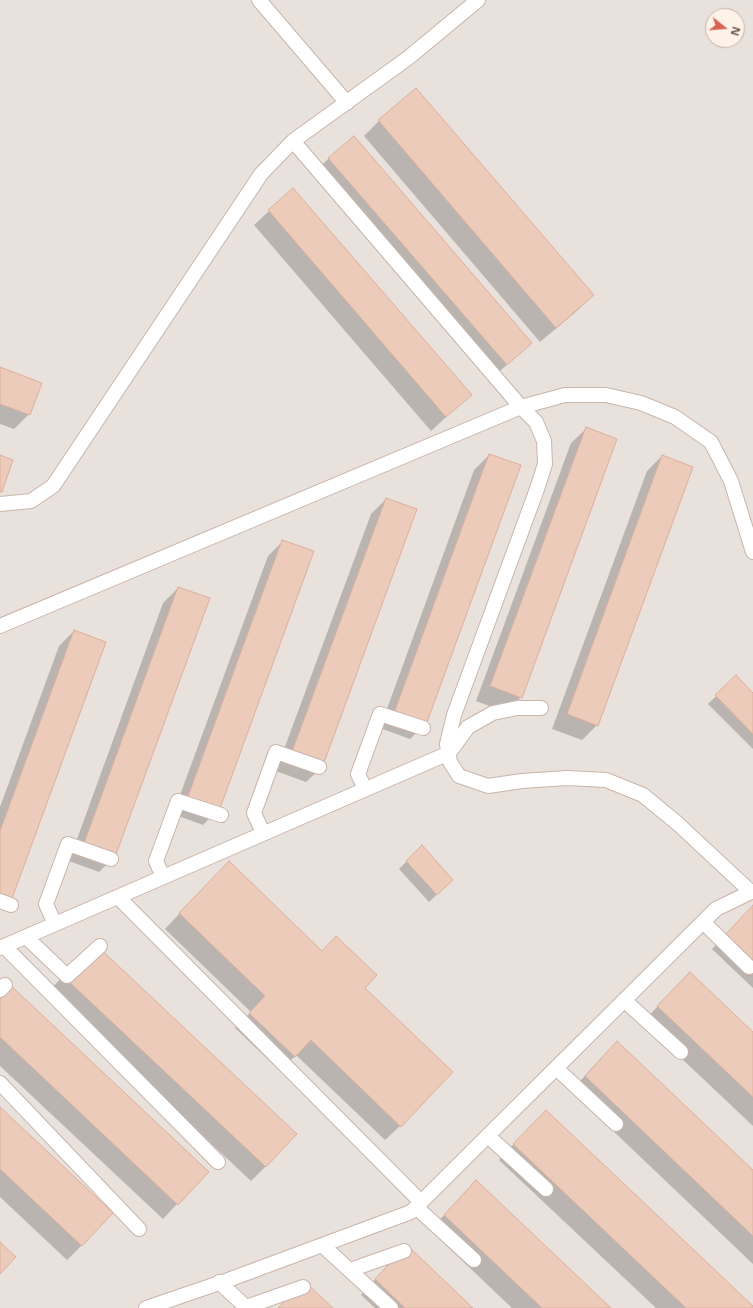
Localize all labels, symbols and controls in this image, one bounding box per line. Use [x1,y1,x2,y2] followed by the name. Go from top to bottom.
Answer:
[705,8,745,48] north arrow
[728,25,744,38] text: N

